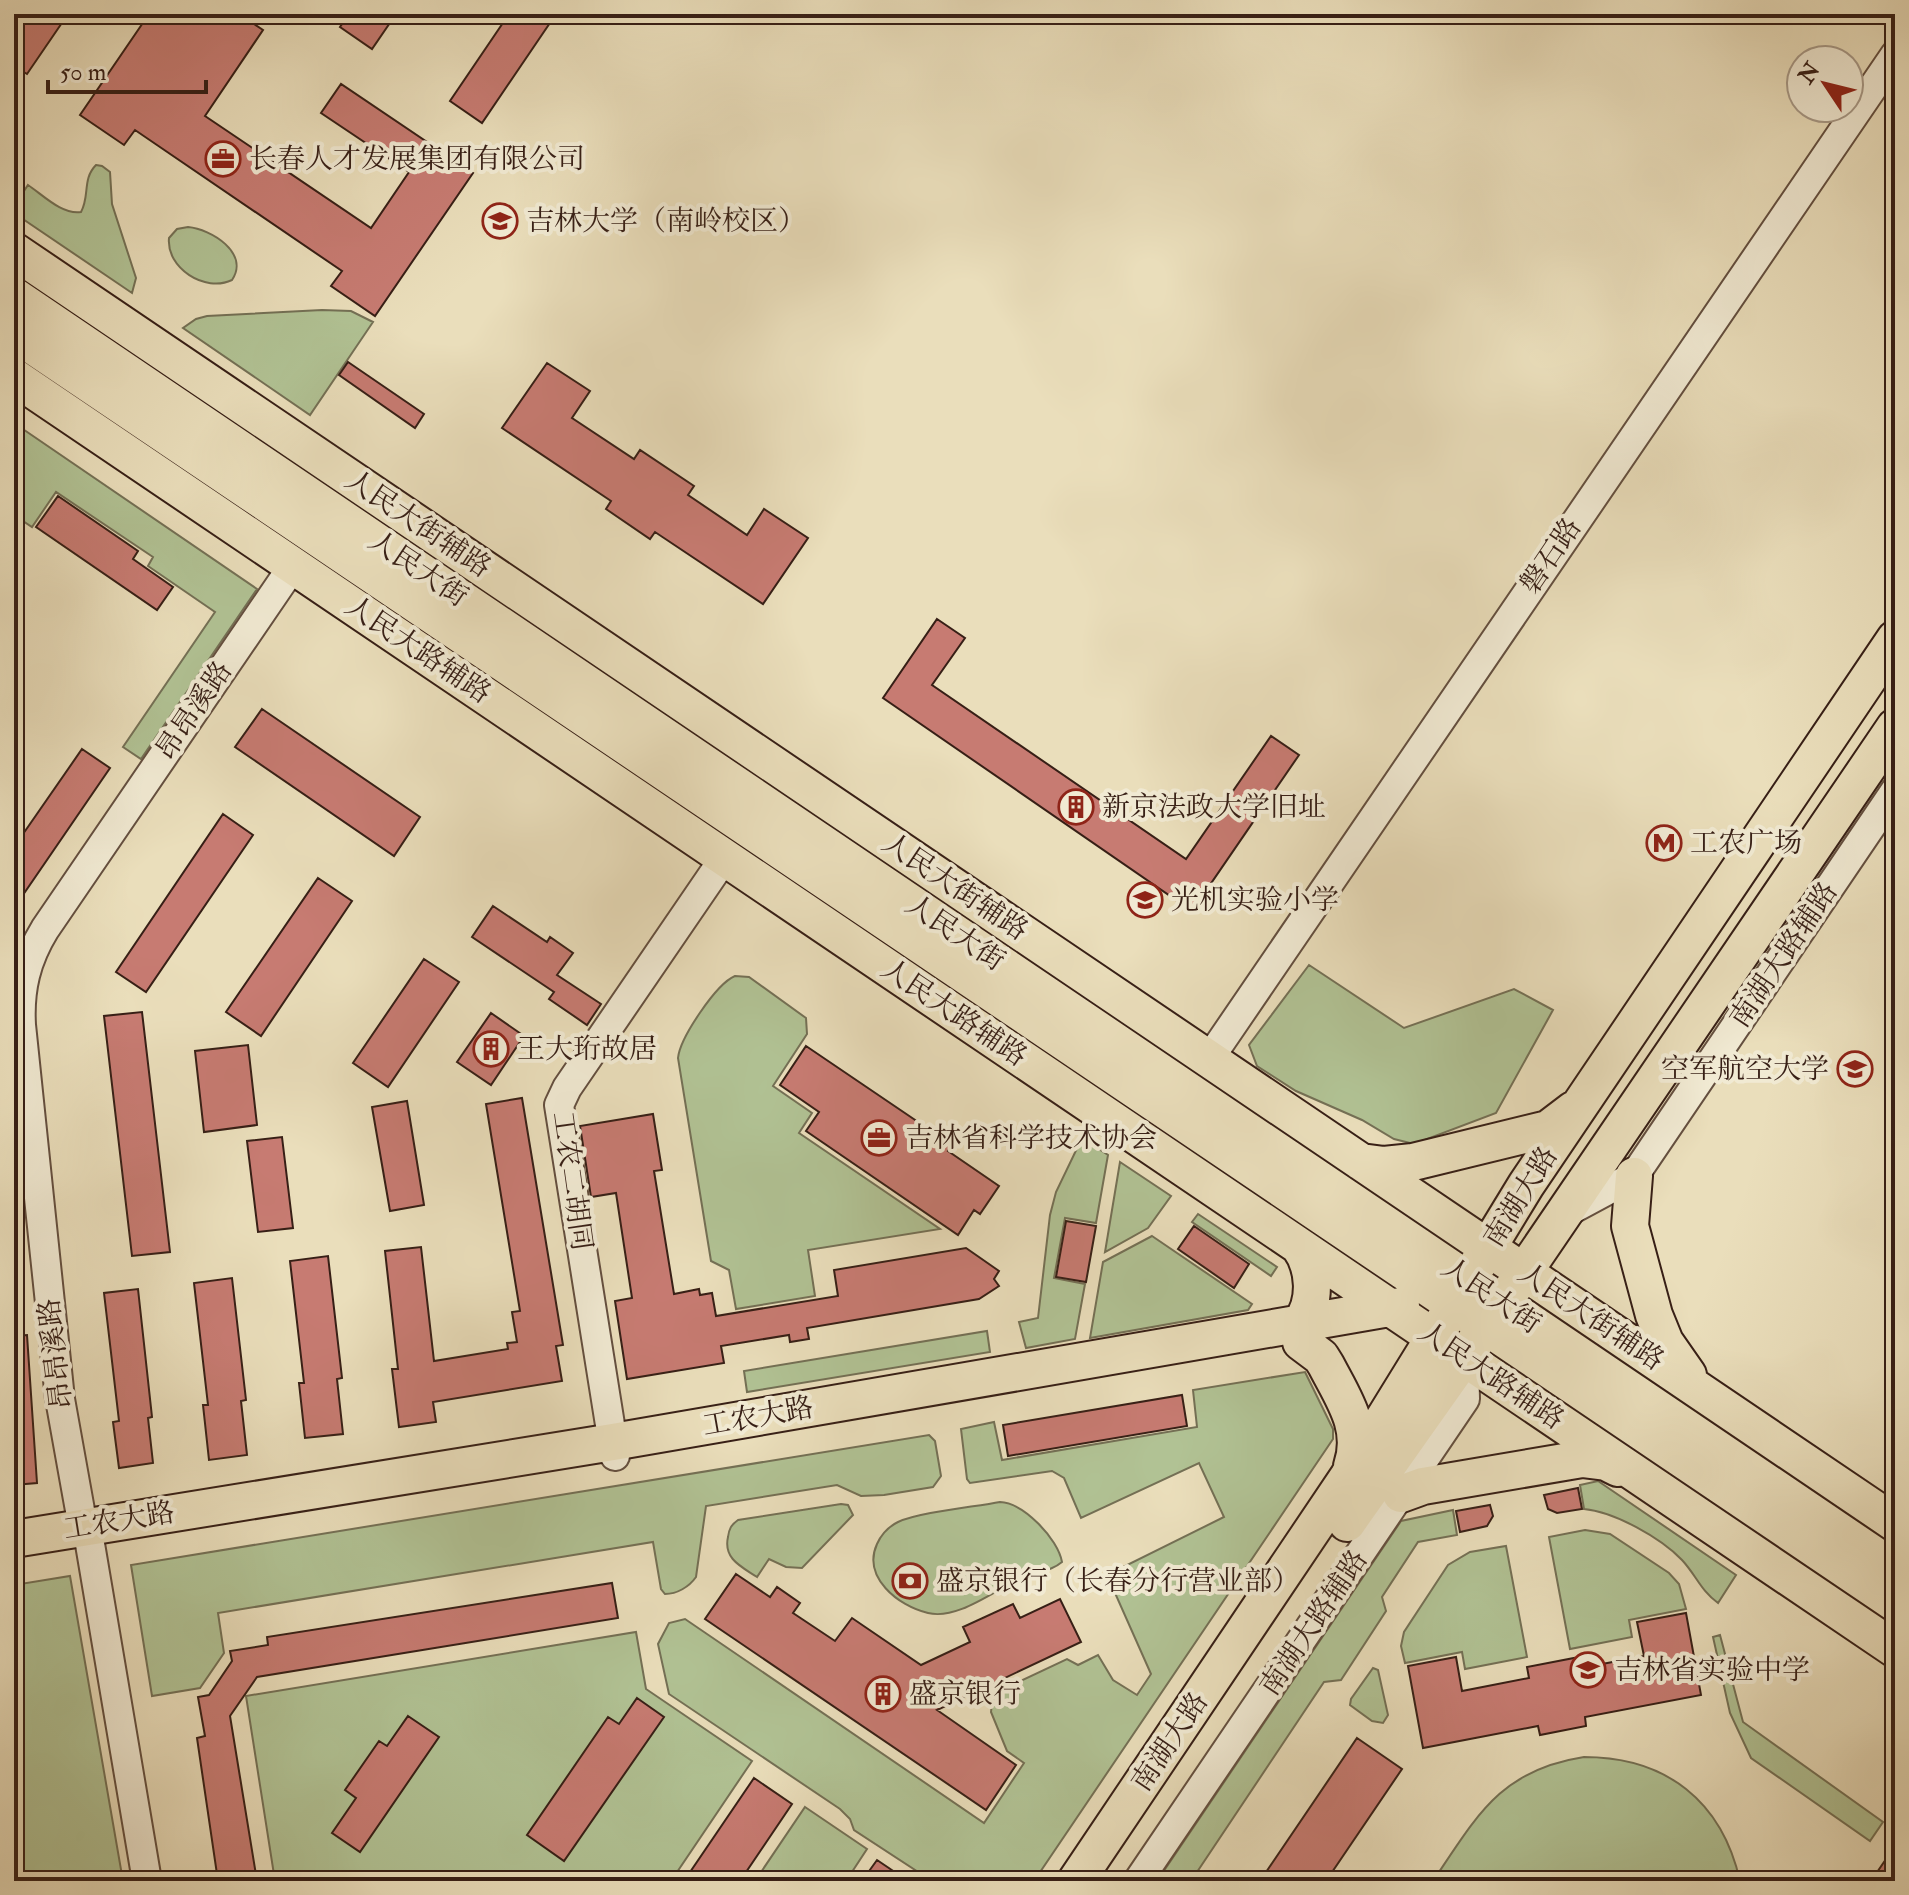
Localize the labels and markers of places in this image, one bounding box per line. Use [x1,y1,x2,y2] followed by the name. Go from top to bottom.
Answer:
[204,140,242,178] office icon: 长春人才发展集团有限公司
[249,142,585,177] place label: 长春人才发展集团有限公司
[481,202,519,240] school or university icon: 吉林大学（南岭校区）
[526,204,806,239] place label: 吉林大学（南岭校区）
[1057,788,1095,826] building icon: 新京法政大学旧址
[1102,790,1326,825] place label: 新京法政大学旧址
[1645,824,1683,862] metro station icon: 工农广场
[1690,826,1802,861] place label: 工农广场
[1126,881,1164,919] school or university icon: 光机实验小学
[1171,883,1339,918] place label: 光机实验小学
[472,1030,510,1068] building icon: 王大珩故居
[517,1032,657,1067] place label: 王大珩故居
[1836,1050,1874,1088] school or university icon: 空军航空大学
[1661,1052,1829,1087] place label: 空军航空大学
[860,1119,898,1157] office icon: 吉林省科学技术协会
[905,1121,1157,1156] place label: 吉林省科学技术协会
[891,1562,929,1600] bank icon: 盛京银行（长春分行营业部）
[936,1564,1300,1599] place label: 盛京银行（长春分行营业部）
[1569,1651,1607,1689] school or university icon: 吉林省实验中学
[1614,1653,1810,1688] place label: 吉林省实验中学
[864,1675,902,1713] building icon: 盛京银行
[909,1677,1021,1712] place label: 盛京银行

